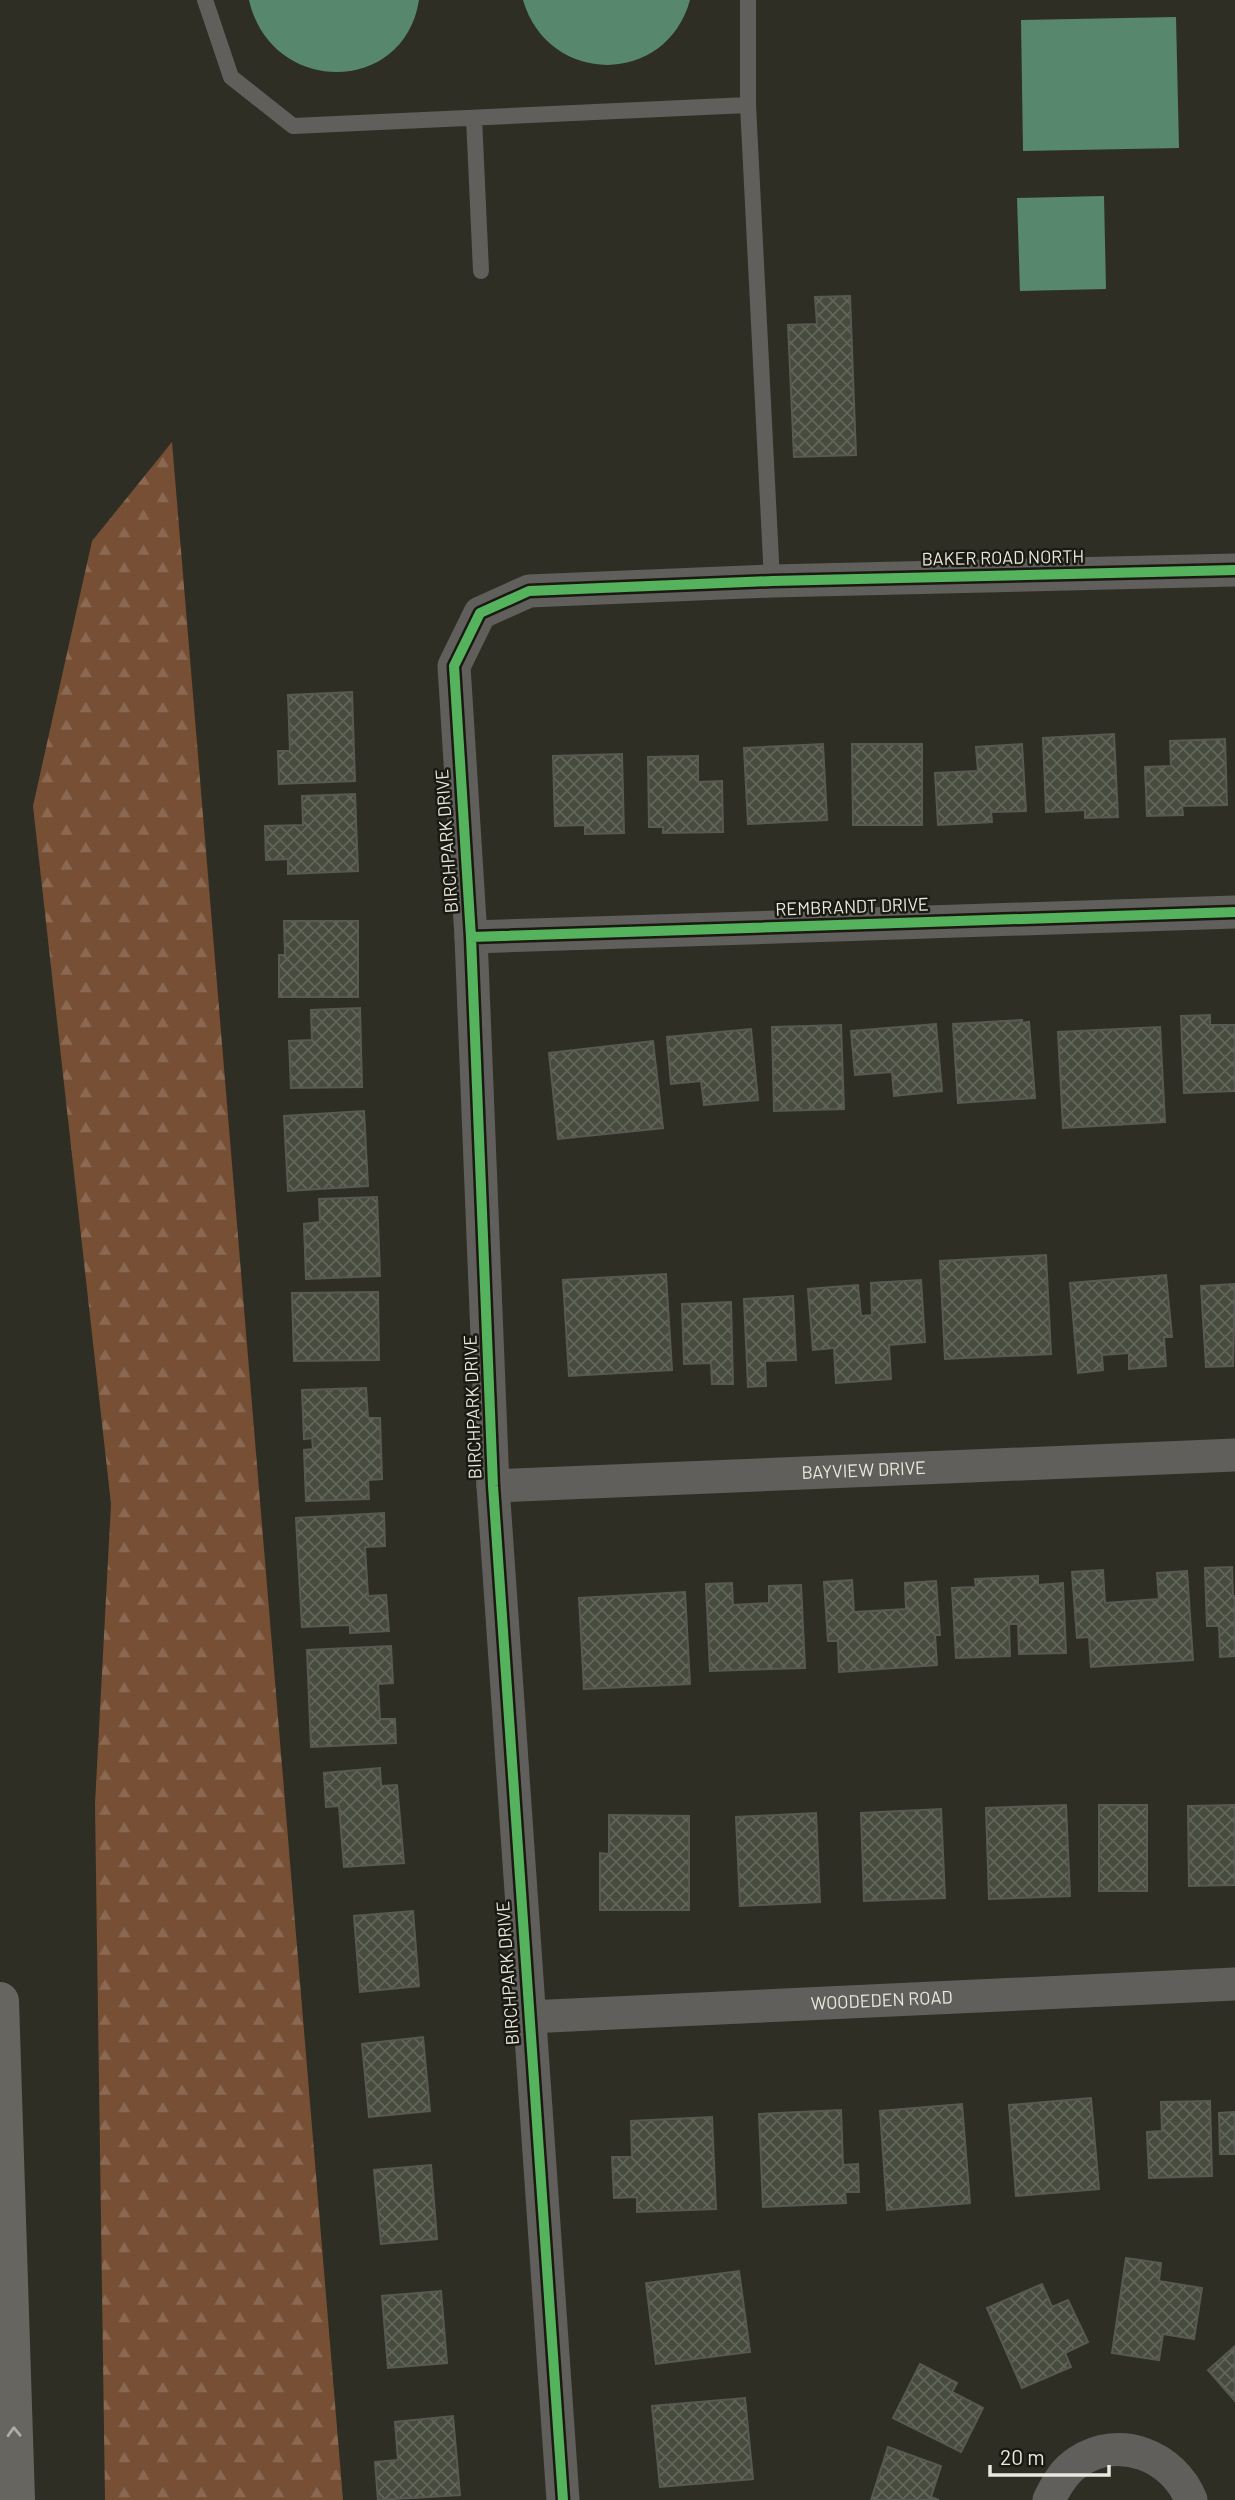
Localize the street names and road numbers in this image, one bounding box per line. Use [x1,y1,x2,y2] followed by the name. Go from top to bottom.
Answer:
[922,545,1084,569] street label: BAKER ROAD NORTH
[430,768,462,914] street label: BIRCHPARK DRIVE
[775,892,929,920] street label: REMBRANDT DRIVE
[458,1334,486,1480] street label: BIRCHPARK DRIVE
[801,1456,926,1483] street label: BAYVIEW DRIVE
[491,1900,523,2046] street label: BIRCHPARK DRIVE
[810,1985,953,2014] street label: WOODEDEN ROAD

